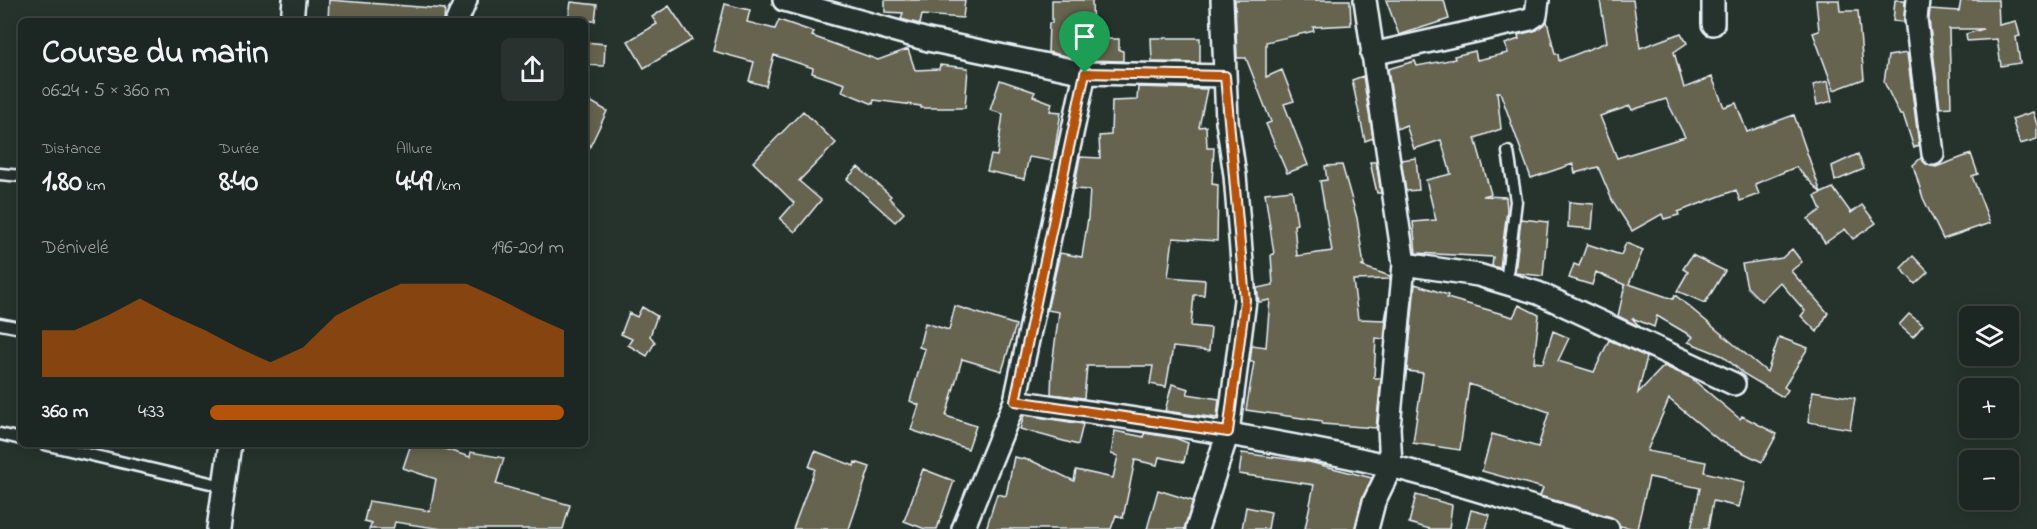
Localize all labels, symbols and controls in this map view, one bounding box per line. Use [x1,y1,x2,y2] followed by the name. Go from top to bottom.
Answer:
[1059,11,1110,73] pin
[1068,20,1101,53] icon: arrive
[42,30,268,78] text: Course du matin
[501,38,564,101] button: share
[42,77,170,106] text: 06:24 · 5 × 360 m
[42,137,101,161] text: Distance
[219,137,259,161] text: Durée
[396,137,432,161] text: Allure
[42,161,82,205] text: 1.80
[219,161,258,205] text: 8:40
[396,161,432,205] text: 4:49
[82,174,105,198] text: km
[432,174,461,198] text: /km
[42,234,109,263] text: Dénivelé
[492,234,564,263] text: 196–201 m
[1959,306,2019,510] map controls
[1959,306,2019,366] button: layers
[1959,378,2019,438] button: +
[42,398,88,427] text: 360 m
[138,398,164,427] text: 4:33
[1959,450,2019,510] button: −

